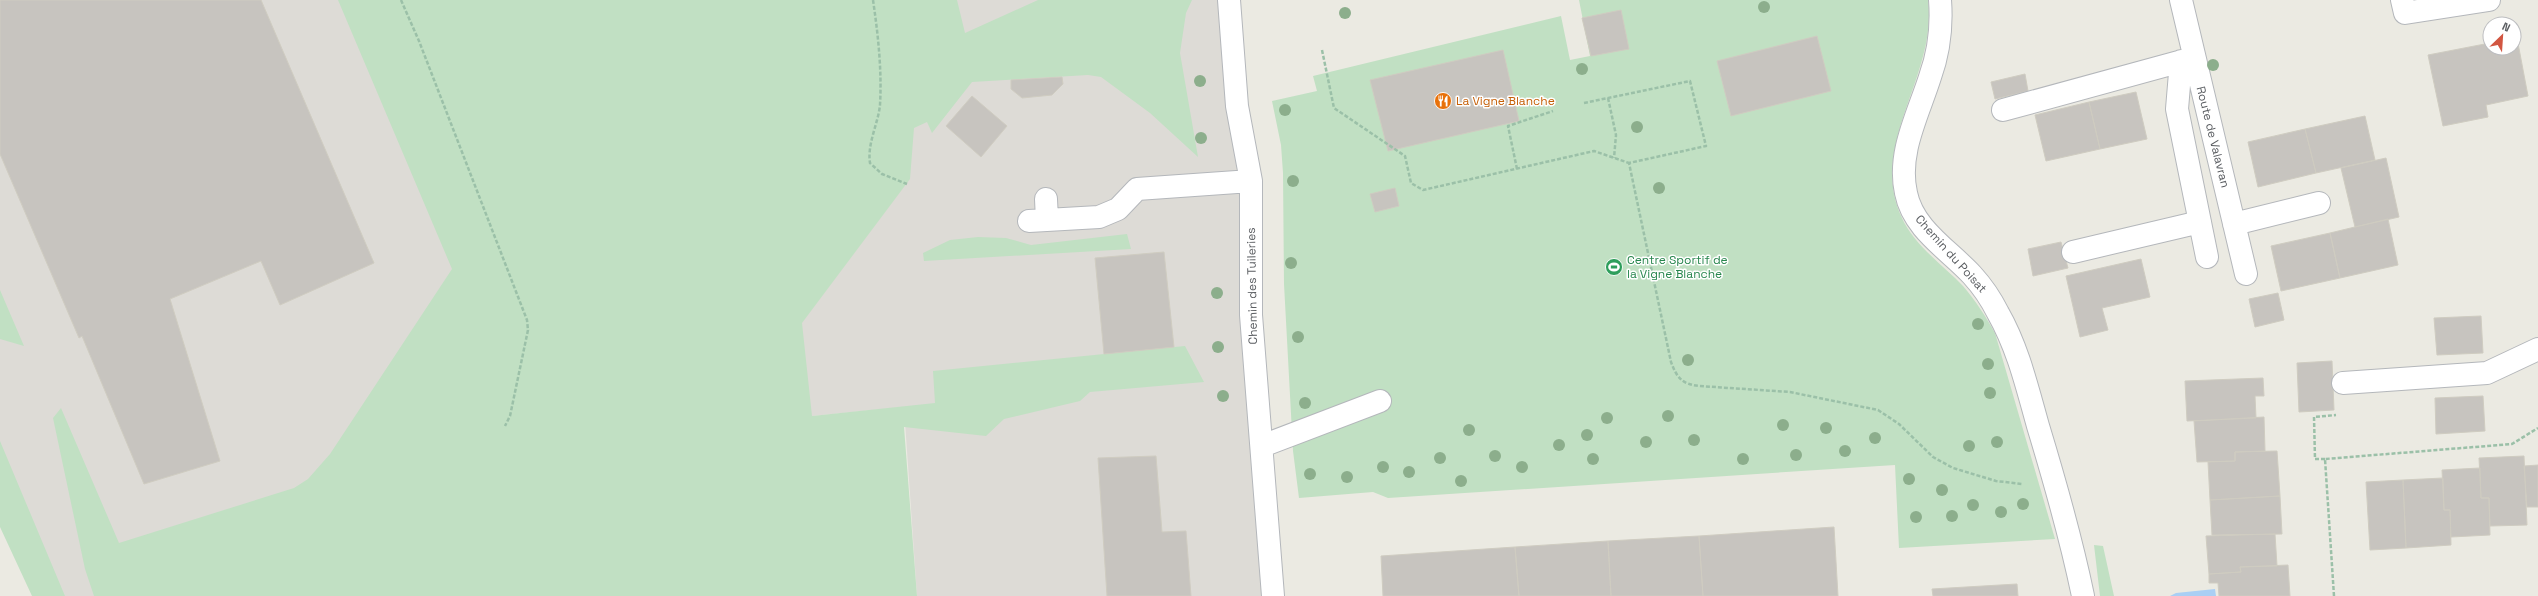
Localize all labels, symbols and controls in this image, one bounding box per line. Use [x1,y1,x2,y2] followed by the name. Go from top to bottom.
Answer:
[2482,16,2522,56] north arrow
[2500,19,2513,35] text: N
[2193,85,2233,189] street label: Route de Valavran
[1433,91,1453,111] restaurant icon: La Vigne Blanche
[1456,93,1555,109] place label: La Vigne Blanche
[1912,212,1990,296] street label: Chemin du Poisat
[1243,227,1261,345] street label: Chemin des Tuileries
[1627,252,1728,282] place label: Centre Sportif de la Vigne Blanche
[1604,257,1624,277] sports icon: Centre Sportif de la Vigne Blanche

